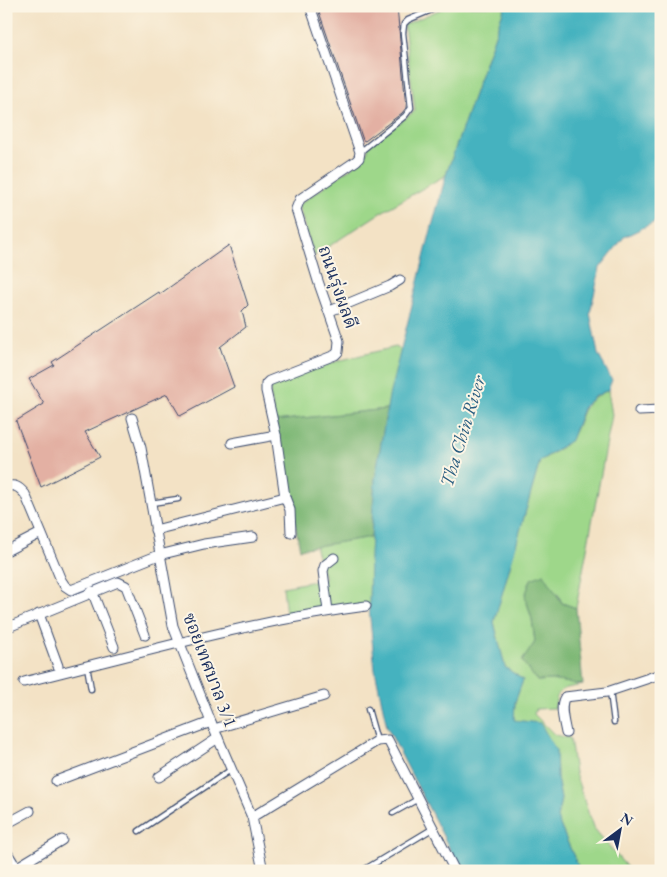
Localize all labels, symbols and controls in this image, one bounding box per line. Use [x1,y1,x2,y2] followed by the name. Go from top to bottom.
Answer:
[313,242,363,332] street label: ถนนรุ่งผลดี
[434,372,491,490] water label: Tha Chin River
[178,609,243,730] street label: ซอยเทศบาล 3/1
[594,804,644,854] north arrow
[617,808,637,830] text: N

